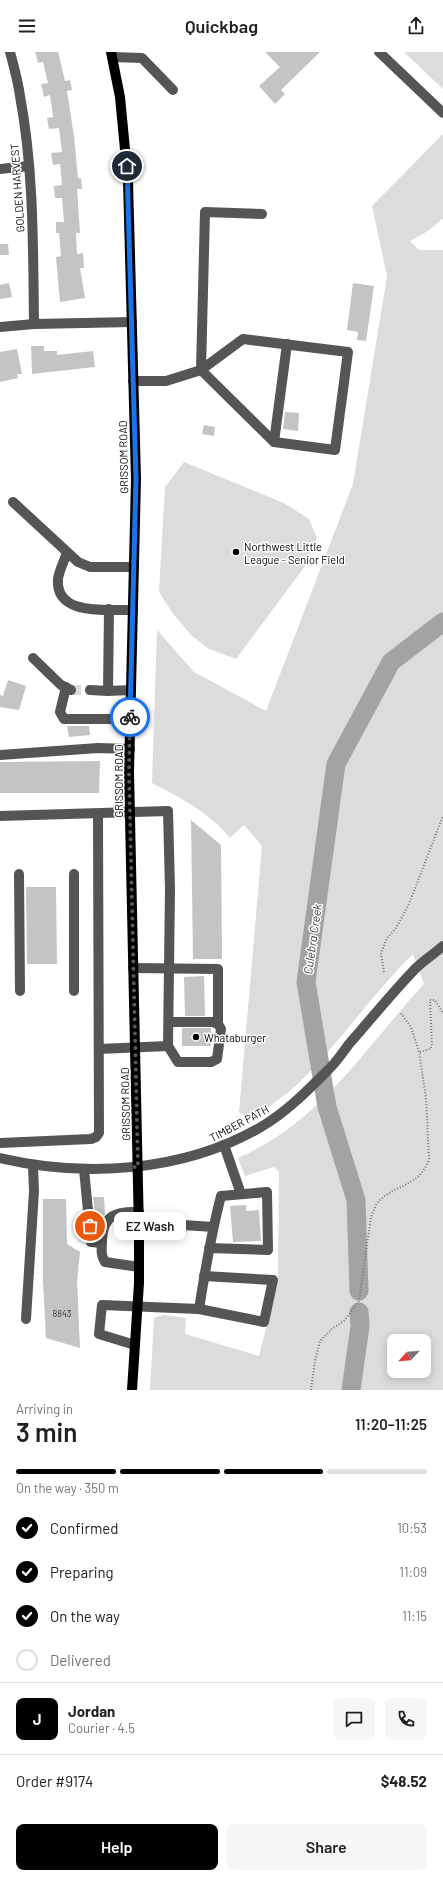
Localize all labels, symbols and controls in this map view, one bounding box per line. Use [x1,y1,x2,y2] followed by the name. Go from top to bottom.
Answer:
[16,15,38,37] icon: menu
[185,15,258,37] text: Quickbag
[405,15,427,37] icon: share
[7,143,27,233] street label: GOLDEN HARVEST
[110,149,144,183] pin
[116,155,138,177] icon: home
[116,420,130,494] street label: GRISSOM ROAD
[244,540,345,566] place label: Northwest Little League - Senior Field
[231,547,241,557] marker: Northwest Little League - Senior Field
[110,697,150,737] courier
[119,706,141,728] icon: bike
[112,744,125,818] street label: GRISSOM ROAD
[300,903,324,975] water label: Culebra Creek
[204,1031,266,1044] place label: Whataburger
[191,1032,201,1042] marker: Whataburger
[118,1067,132,1141] street label: GRISSOM ROAD
[207,1102,271,1144] street label: TIMBER PATH
[73,1209,107,1243] pin
[114,1212,186,1240] callout: EZ Wash
[79,1215,101,1237] icon: bag
[126,1218,174,1234] text: EZ Wash
[53,1308,72,1319] house number: 8843
[387,1334,431,1378] north arrow
[387,1334,431,1378] map controls
[16,1401,73,1417] text: Arriving in
[355,1415,427,1433] text: 11:20–11:25
[16,1416,77,1447] text: 3 min
[16,1480,119,1496] text: On the way · 350 m
[16,1517,38,1539] icon: check
[50,1519,118,1537] text: Confirmed
[397,1520,427,1536] text: 10:53
[16,1561,38,1583] icon: check
[50,1563,114,1581] text: Preparing
[399,1564,427,1580] text: 11:09
[16,1605,38,1627] icon: check
[50,1607,120,1625] text: On the way
[402,1608,427,1624] text: 11:15
[50,1651,111,1669] text: Delivered
[333,1698,375,1740] button: chat
[385,1698,427,1740] button: phone
[68,1702,115,1720] text: Jordan
[33,1710,41,1728] text: J
[68,1720,135,1736] text: Courier · 4.5
[16,1772,93,1790] text: Order #9174
[381,1772,427,1790] text: $48.52
[16,1824,218,1870] button: Help
[226,1824,427,1870] button: Share

